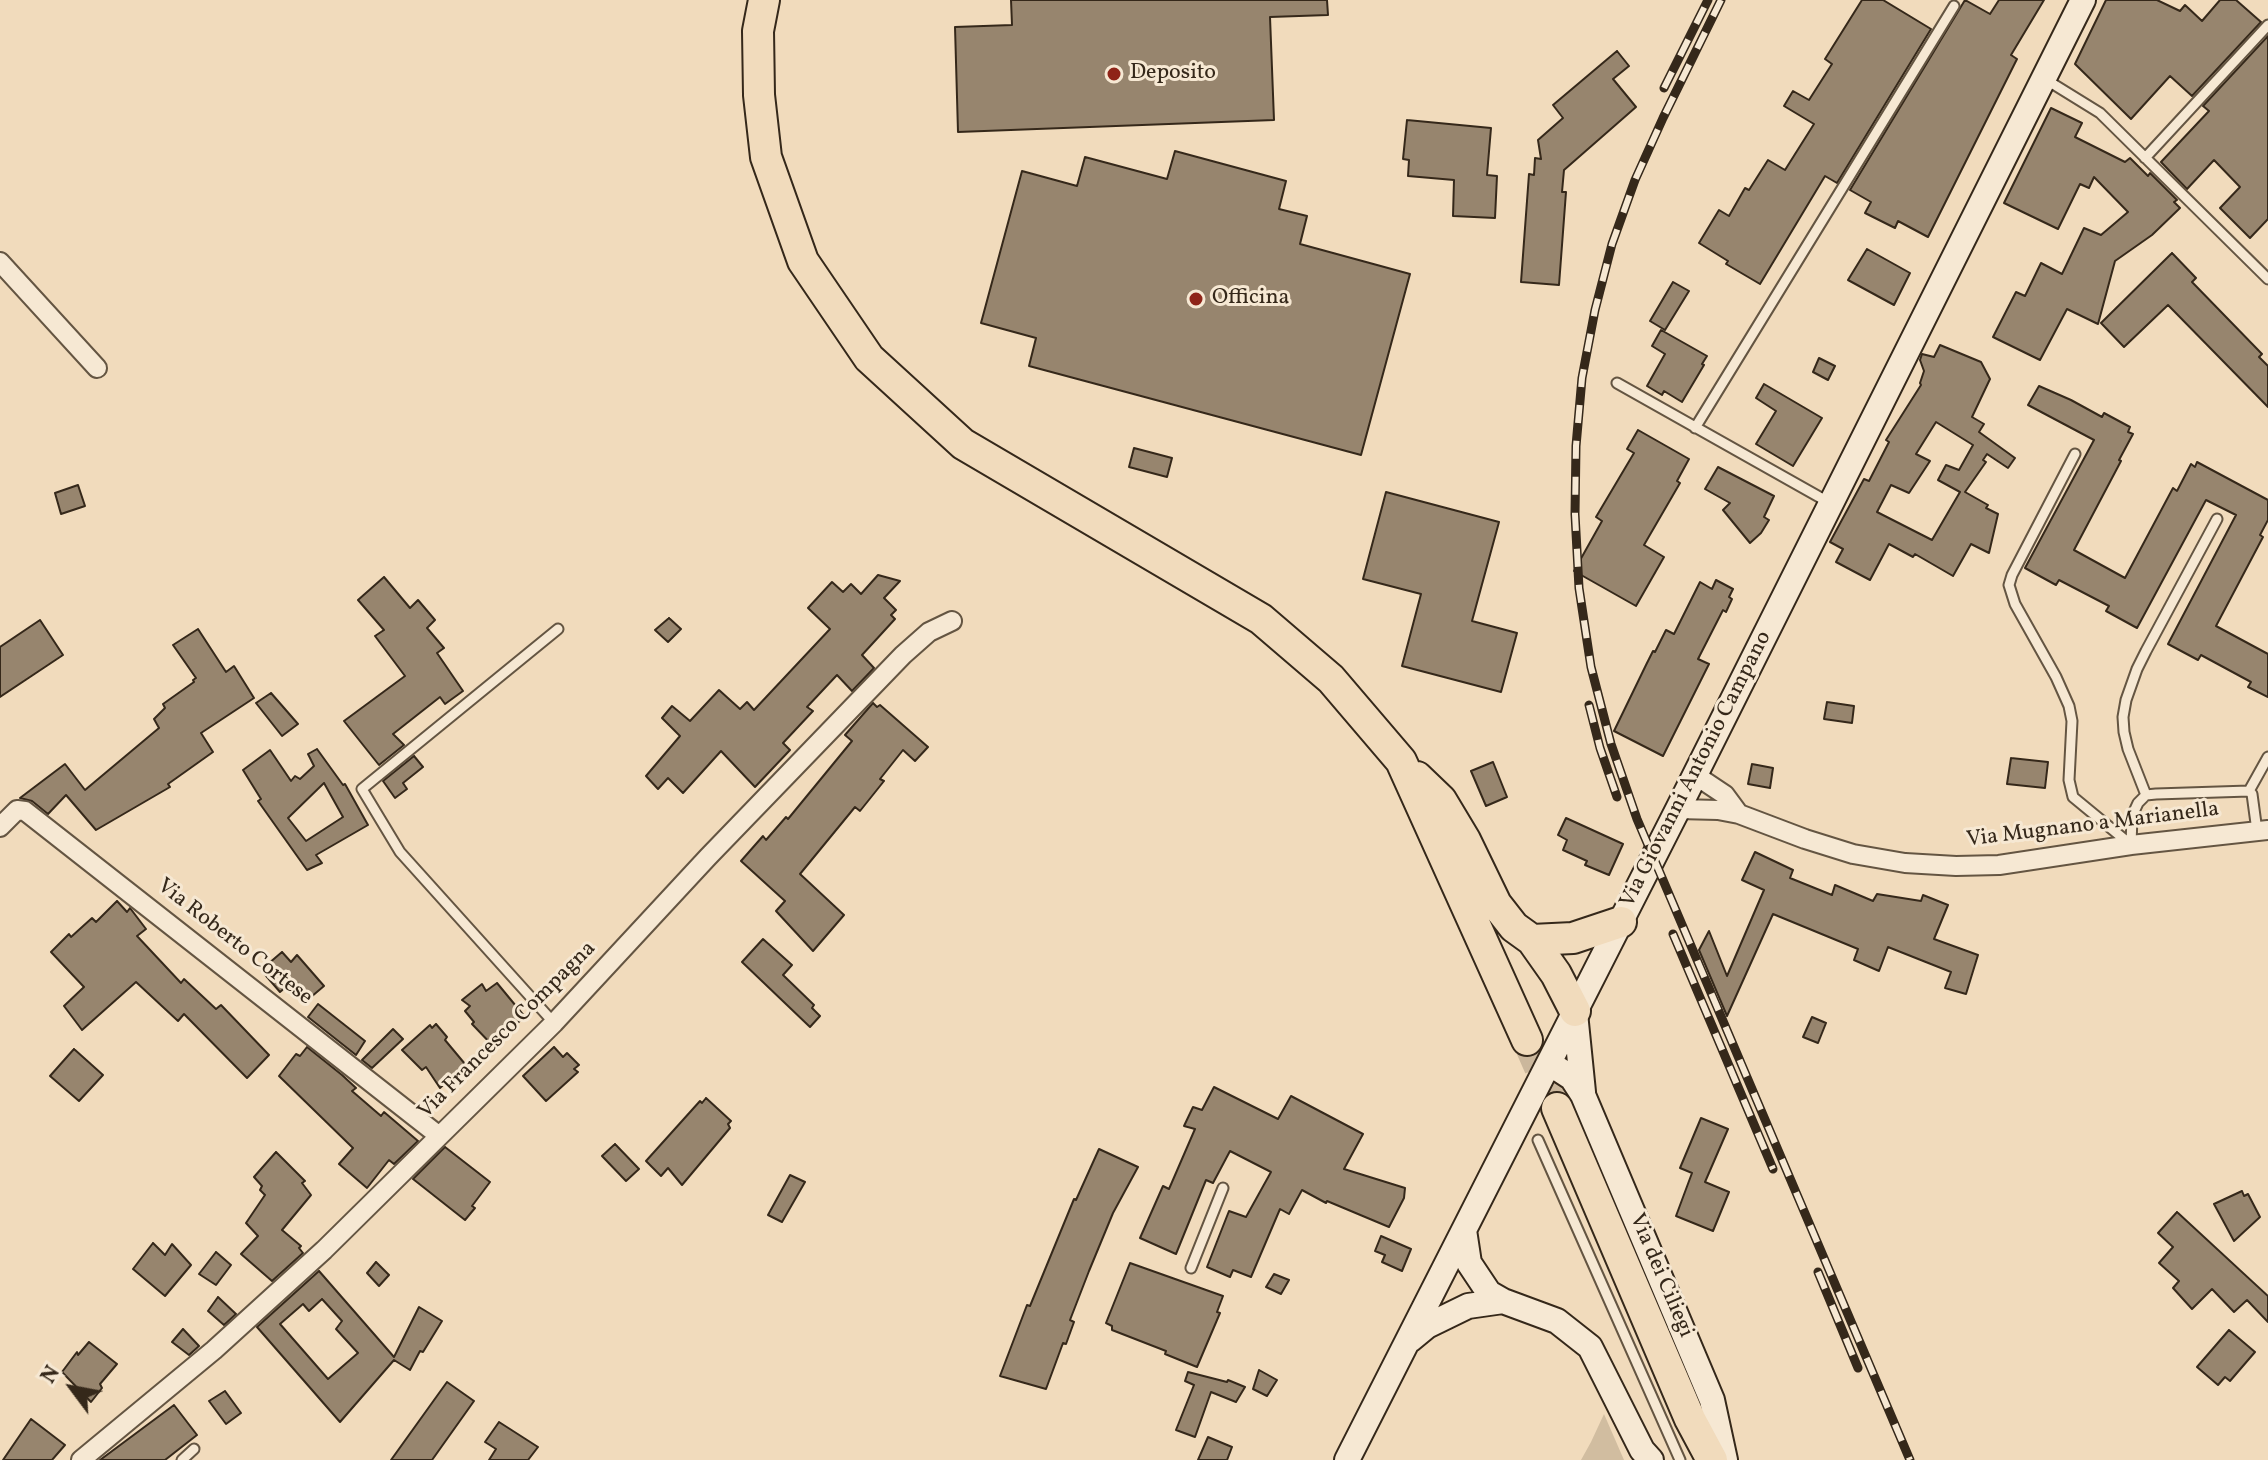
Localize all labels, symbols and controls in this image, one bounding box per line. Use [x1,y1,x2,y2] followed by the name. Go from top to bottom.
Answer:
[1130,61,1216,87] place label: Deposito
[1105,65,1123,83] marker: Deposito
[1212,286,1290,312] place label: Officina
[1187,290,1205,308] marker: Officina
[1616,627,1778,913] street label: Via Giovanni Antonio Campano
[1965,797,2221,855] street label: Via Mugnano a Marianella
[151,874,317,1012] street label: Via Roberto Cortese
[413,936,603,1126] street label: Via Francesco Compagna
[1622,1210,1698,1342] street label: Via dei Ciliegi
[32,1348,112,1428] north arrow
[34,1360,69,1390] text: N

